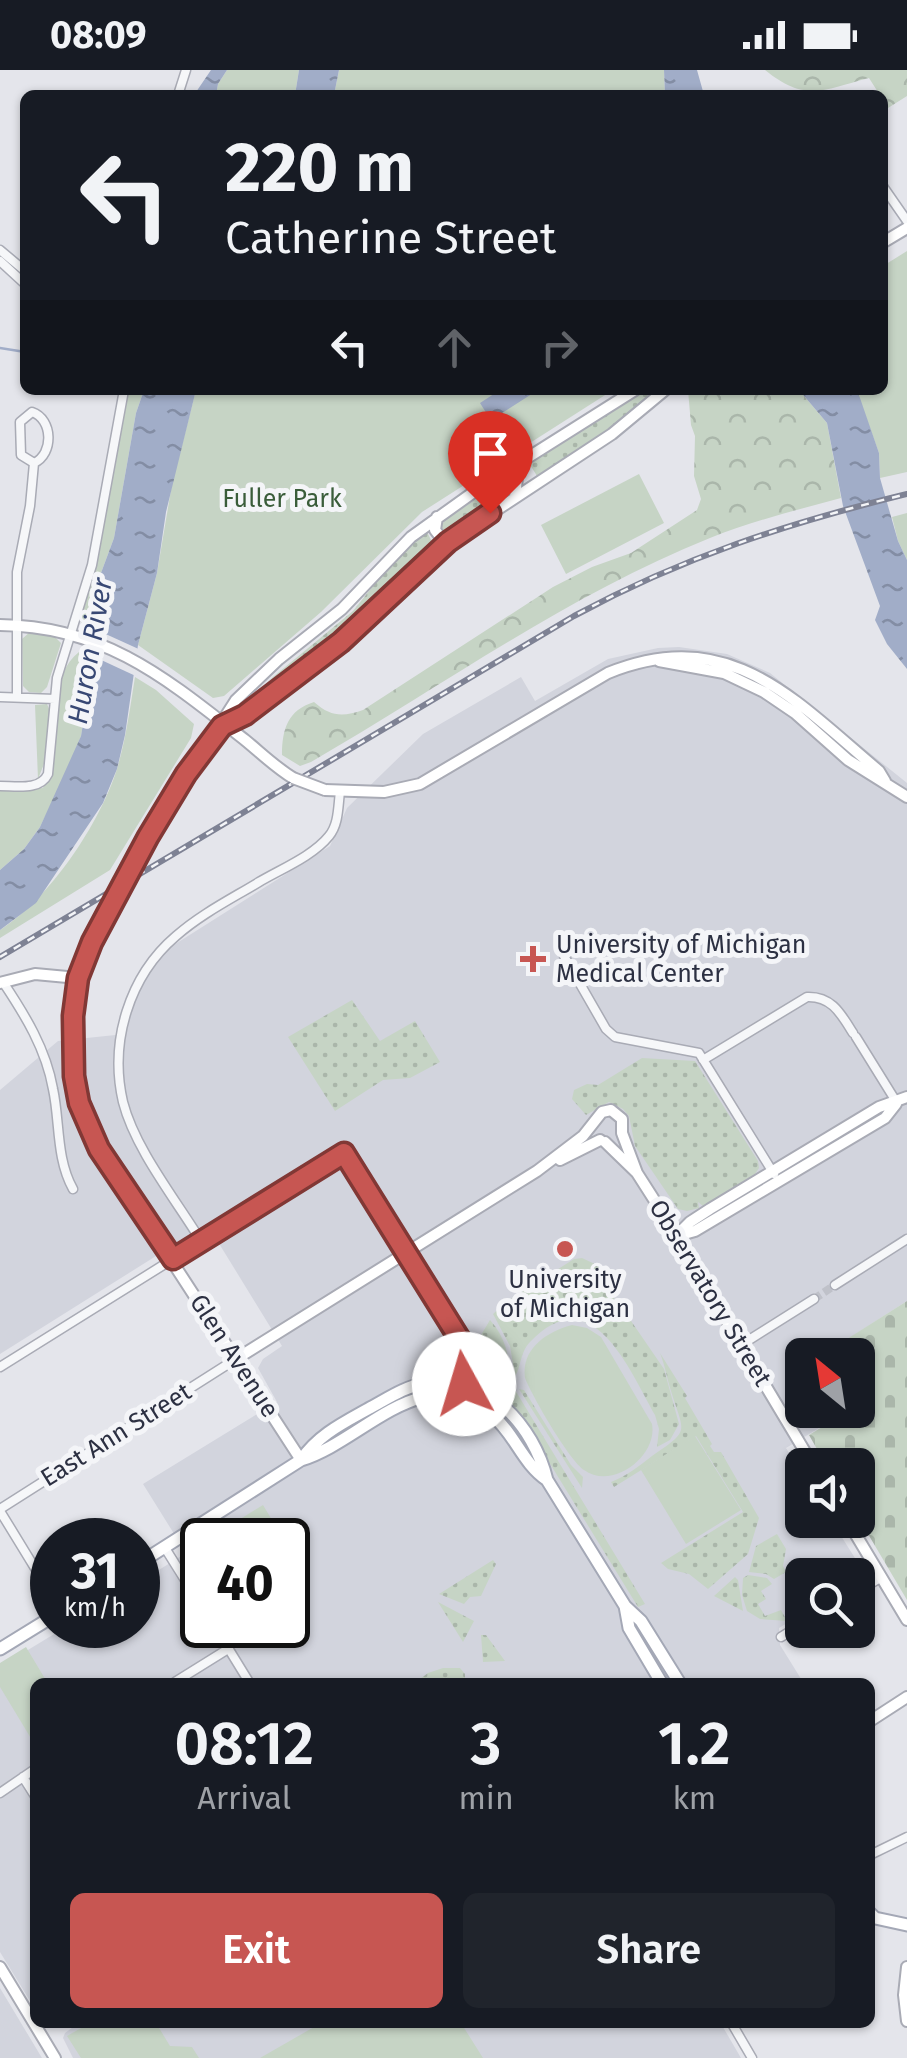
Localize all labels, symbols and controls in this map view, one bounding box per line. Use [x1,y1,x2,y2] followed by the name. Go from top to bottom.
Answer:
[50,12,147,58] text: 08:09
[225,126,414,210] text: 220 m
[60,130,190,260] icon: left
[225,211,556,265] text: Catherine Street
[322,320,377,375] icon: left
[427,320,482,375] icon: ahead
[532,320,587,375] icon: right
[448,411,533,514] pin
[463,426,518,481] icon: arrive
[222,484,342,514] park label: Fuller Park
[61,574,119,727] water label: Huron River
[556,930,806,989] place label: University of Michigan Medical Center
[520,946,546,972] marker: University of Michigan Medical Center
[642,1194,778,1393] street label: Observatory Street
[554,1238,576,1260] marker: University of Michigan
[500,1265,630,1324] place label: University of Michigan
[183,1289,285,1423] street label: Glen Avenue
[412,1332,516,1436] position arrow
[785,1338,875,1428] north arrow
[785,1338,875,1648] map controls
[35,1376,198,1493] street label: East Ann Street
[785,1448,875,1538] button: sound
[180,1518,310,1648] speed limit sign: 40
[71,1541,119,1601] text: 31
[785,1558,875,1648] button: search
[64,1593,126,1623] text: km/h
[174,1708,314,1780] text: 08:12
[471,1708,501,1780] text: 3
[658,1708,731,1780] text: 1.2
[197,1779,291,1817] text: Arrival
[458,1779,514,1817] text: min
[672,1779,716,1817] text: km
[70,1893,443,2008] button: Exit
[463,1893,835,2008] button: Share

